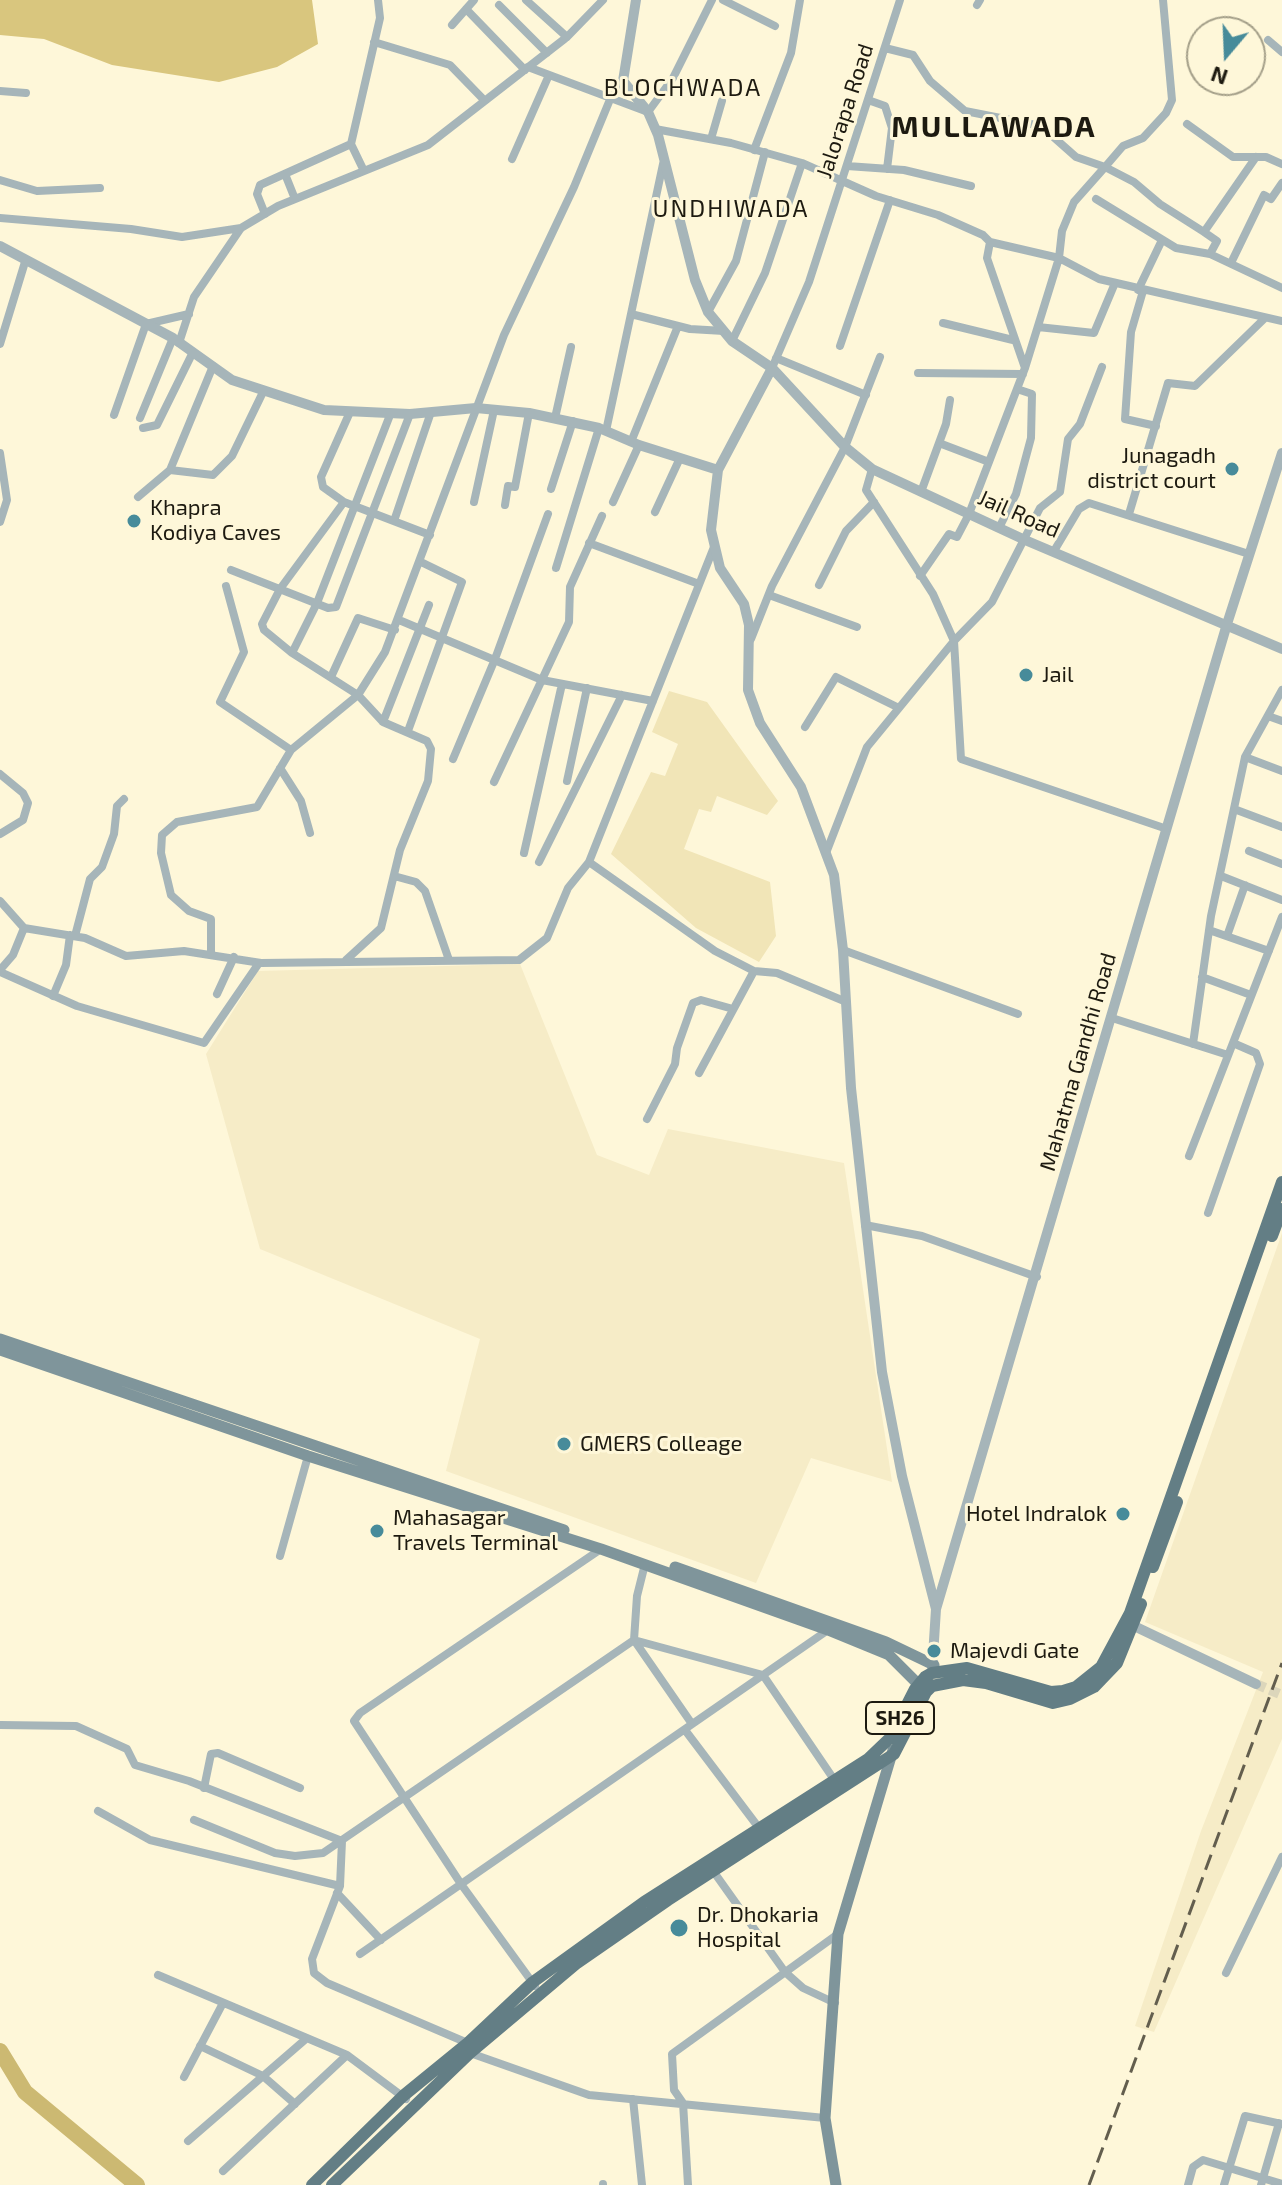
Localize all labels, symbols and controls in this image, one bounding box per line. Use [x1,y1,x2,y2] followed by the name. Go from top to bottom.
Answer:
[1186,16,1266,96] north arrow
[811,40,879,182] street label: Jalorapa Road
[1207,62,1231,92] text: N
[604,74,762,102] district label: BLOCHWADA
[891,109,1097,145] district label: MULLAWADA
[652,195,810,223] district label: UNDHIWADA
[1087,443,1216,494] place label: Junagadh district court
[1223,460,1241,478] marker: Junagadh district court
[974,484,1064,544] street label: Jail Road
[150,495,281,546] place label: Khapra Kodiya Caves
[125,512,143,530] marker: Khapra Kodiya Caves
[1042,662,1074,688] place label: Jail
[1017,666,1035,684] marker: Jail
[1034,950,1122,1174] street label: Mahatma Gandhi Road
[580,1431,742,1457] place label: GMERS Colleage
[555,1435,573,1453] marker: GMERS Colleage
[966,1501,1107,1527] place label: Hotel Indralok
[393,1505,558,1556] place label: Mahasagar Travels Terminal
[1114,1505,1132,1523] marker: Hotel Indralok
[368,1522,386,1540] marker: Mahasagar Travels Terminal
[950,1638,1079,1664] place label: Majevdi Gate
[925,1642,943,1660] marker: Majevdi Gate
[866,1702,934,1734] road number: SH26
[697,1902,819,1954] place label: Dr. Dhokaria Hospital
[668,1917,690,1939] marker: Dr. Dhokaria Hospital

